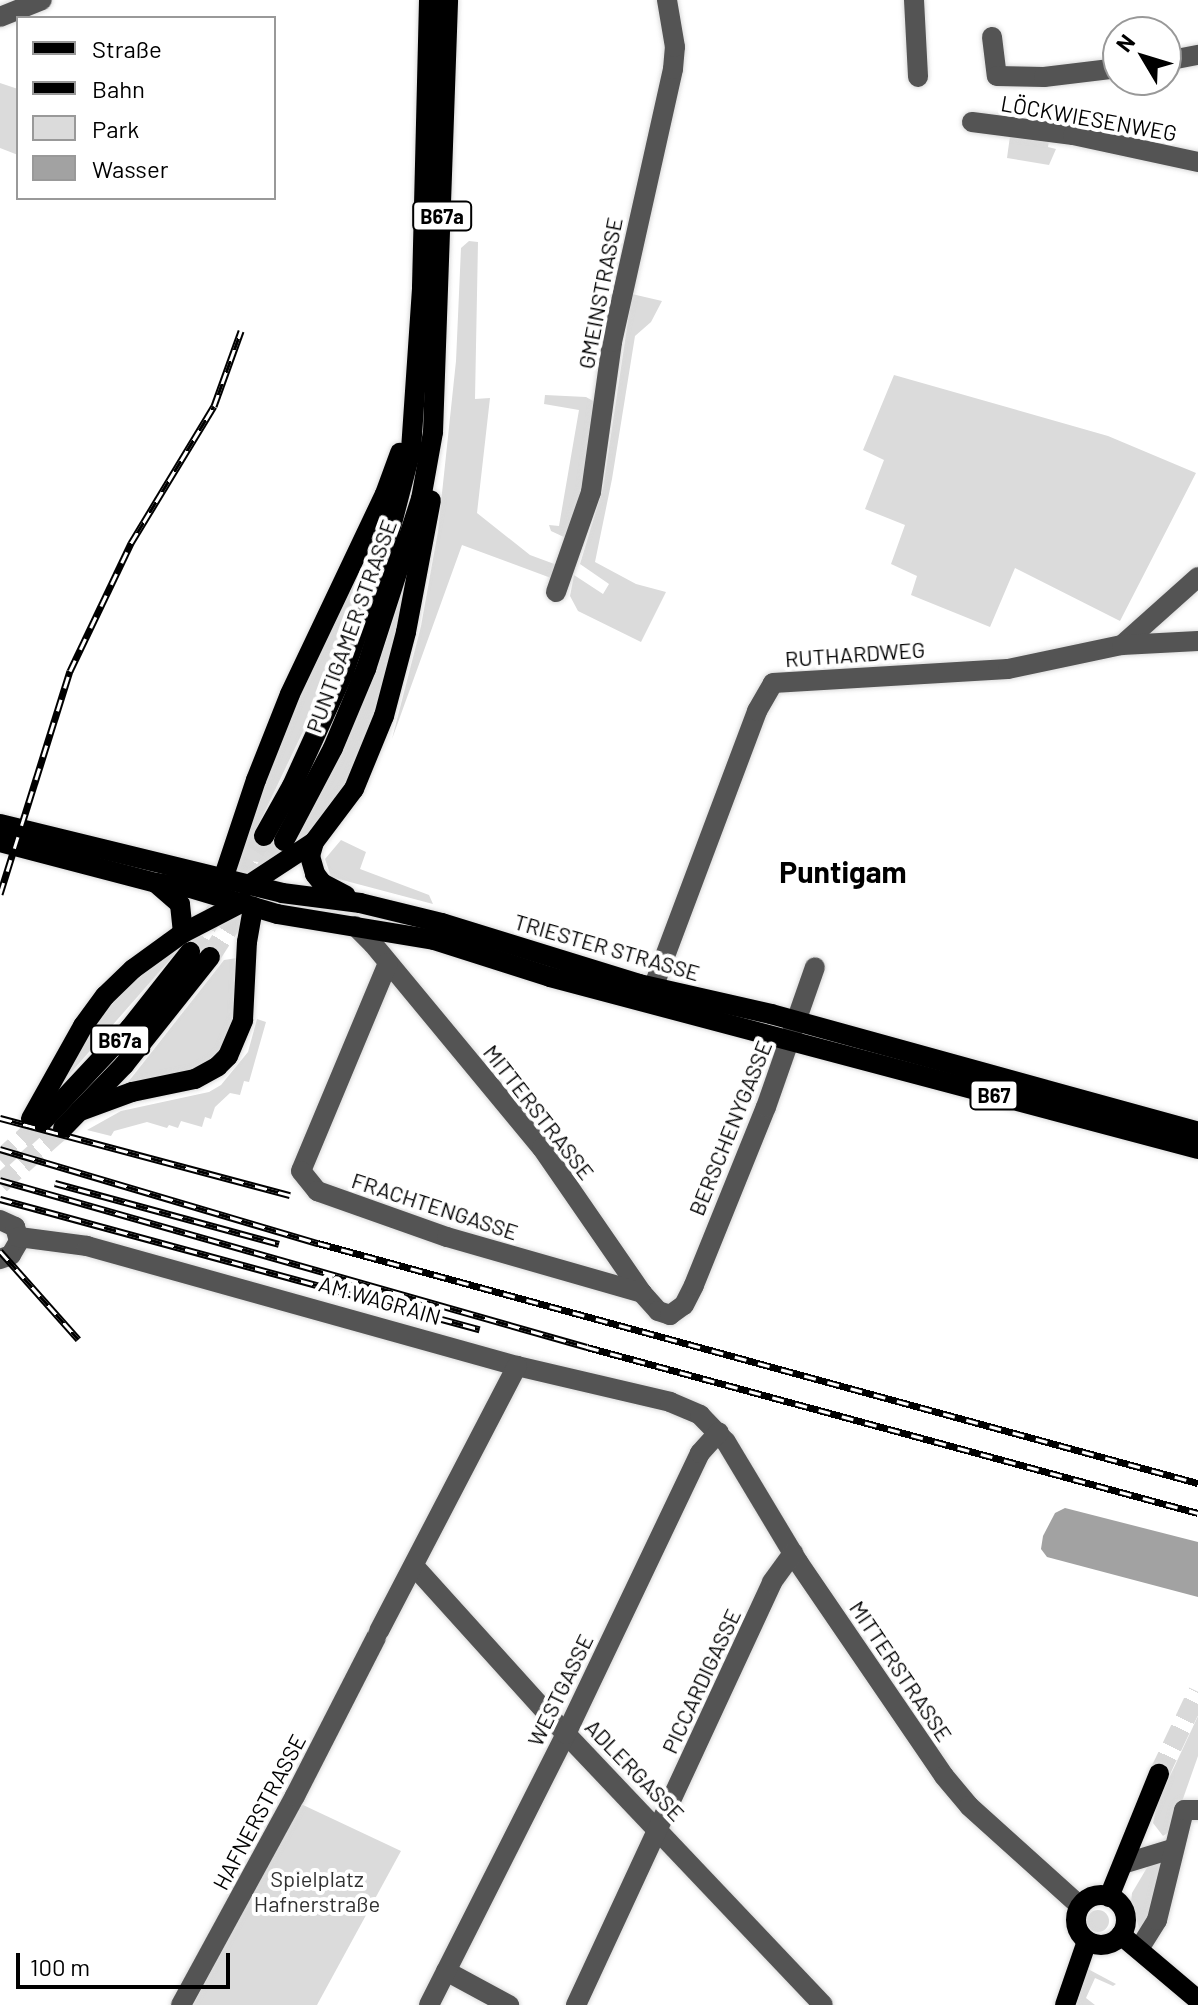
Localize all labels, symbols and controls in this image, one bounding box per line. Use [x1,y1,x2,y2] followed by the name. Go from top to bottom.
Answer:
[16,16,276,200] legend
[1102,16,1182,96] north arrow
[1110,29,1139,56] text: N
[92,34,162,63] text: Straße
[92,74,145,103] text: Bahn
[999,90,1179,146] street label: LÖCKWIESENWEG
[92,114,139,143] text: Park
[92,154,168,183] text: Wasser
[412,200,472,232] road number: B67a
[572,215,628,371] street label: GMEINSTRASSE
[300,516,402,736] street label: PUNTIGAMER STRASSE
[784,636,926,672] street label: RUTHARDWEG
[779,853,907,889] district label: Puntigam
[511,908,703,986] street label: TRIESTER STRASSE
[90,1024,150,1056] road number: B67a
[683,1037,777,1219] street label: BERSCHENYGASSE
[478,1039,600,1185] street label: MITTERSTRASSE
[968,1079,1020,1111] road number: B67
[348,1167,522,1245] street label: FRACHTENGASSE
[316,1270,444,1330] street label: AM WAGRAIN
[844,1596,958,1746] street label: MITTERSTRASSE
[656,1604,746,1758] street label: PICCARDIGASSE
[522,1630,598,1750] street label: WESTGASSE
[580,1714,690,1826] street label: ADLERGASSE
[207,1730,311,1894] street label: HAFNERSTRASSE
[254,1865,380,1916] park label: Spielplatz Hafnerstraße
[20,1937,234,1987] scale bar
[30,1952,90,1981] text: 100 m

